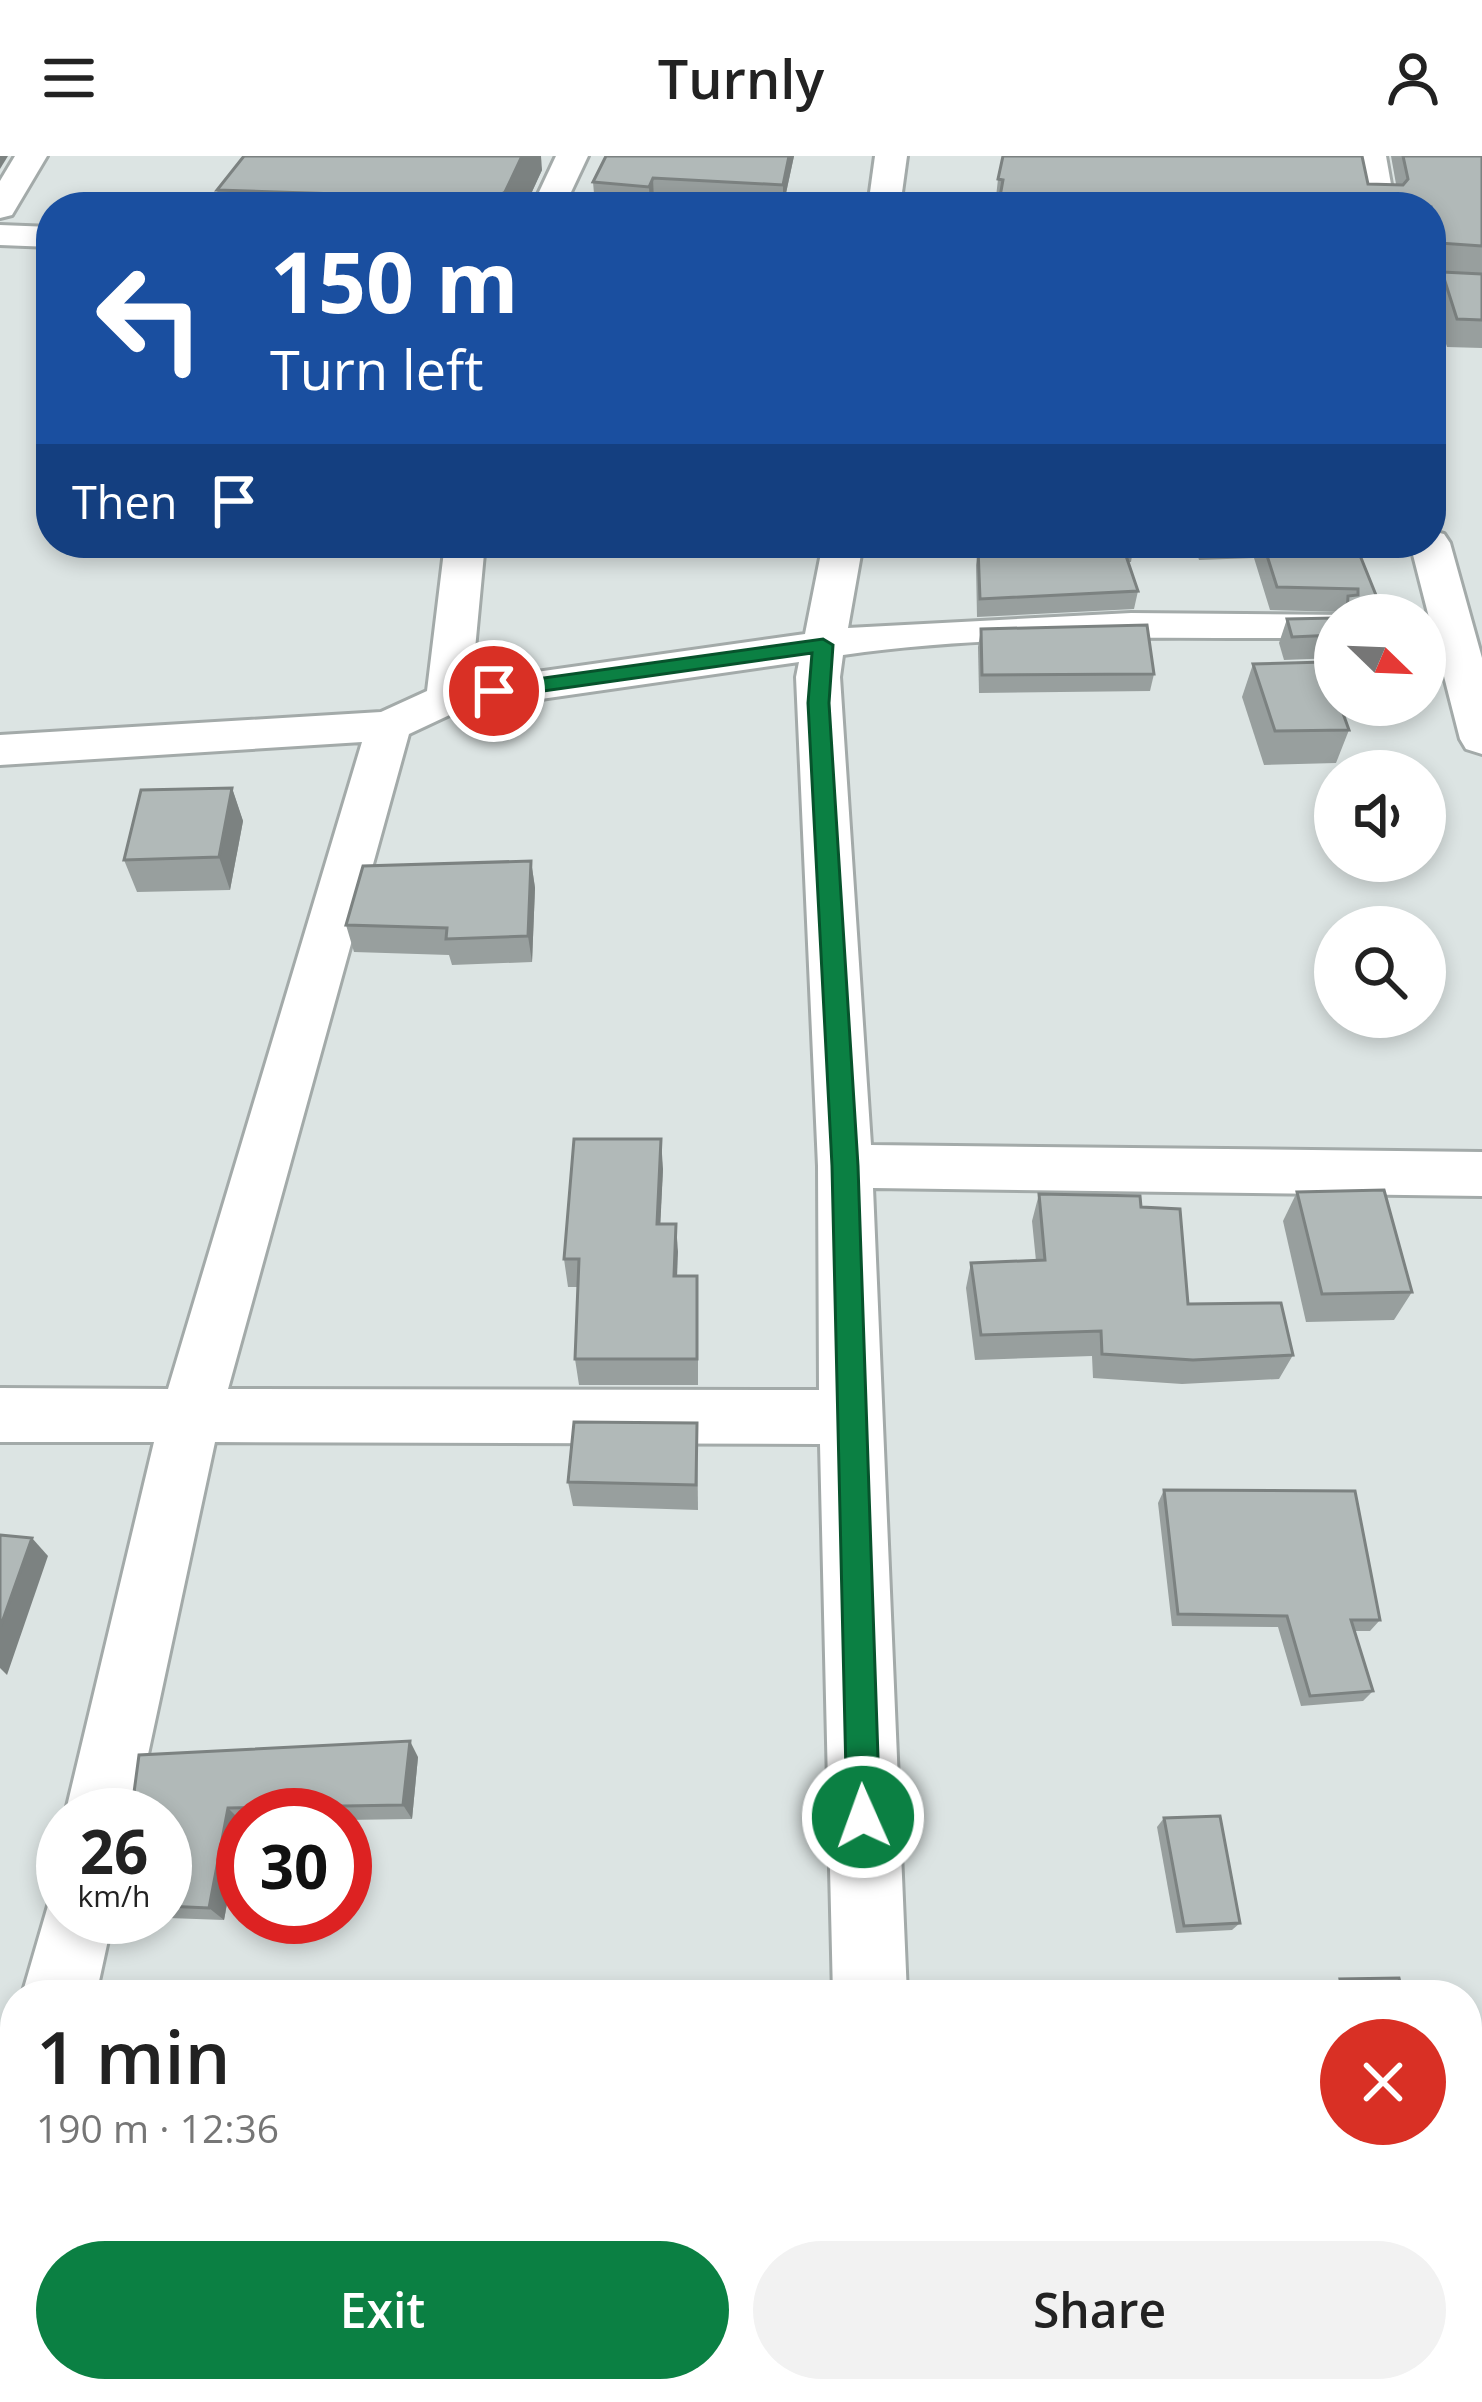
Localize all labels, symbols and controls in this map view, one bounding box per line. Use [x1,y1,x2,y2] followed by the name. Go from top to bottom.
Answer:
[658,41,824,115] text: Turnly
[36,45,102,111] icon: menu
[1380,45,1446,111] icon: person
[270,223,518,338] text: 150 m
[72,240,228,396] icon: left
[270,332,483,406] text: Turn left
[201,468,267,534] icon: arrive
[72,471,177,532] text: Then
[1314,594,1446,726] north arrow
[1314,594,1446,1038] map controls
[443,640,545,742] pin
[461,658,527,724] icon: arrive
[1314,750,1446,882] button: sound
[1314,906,1446,1038] button: search
[800,1754,926,1880] position arrow
[216,1788,372,1944] speed limit sign: 30
[80,1810,148,1892] text: 26
[78,1875,150,1916] text: km/h
[36,2007,230,2105] text: 1 min
[1320,2019,1446,2145] button: close
[36,2101,279,2154] text: 190 m · 12:36
[36,2241,729,2379] button: Exit
[753,2241,1446,2379] button: Share

